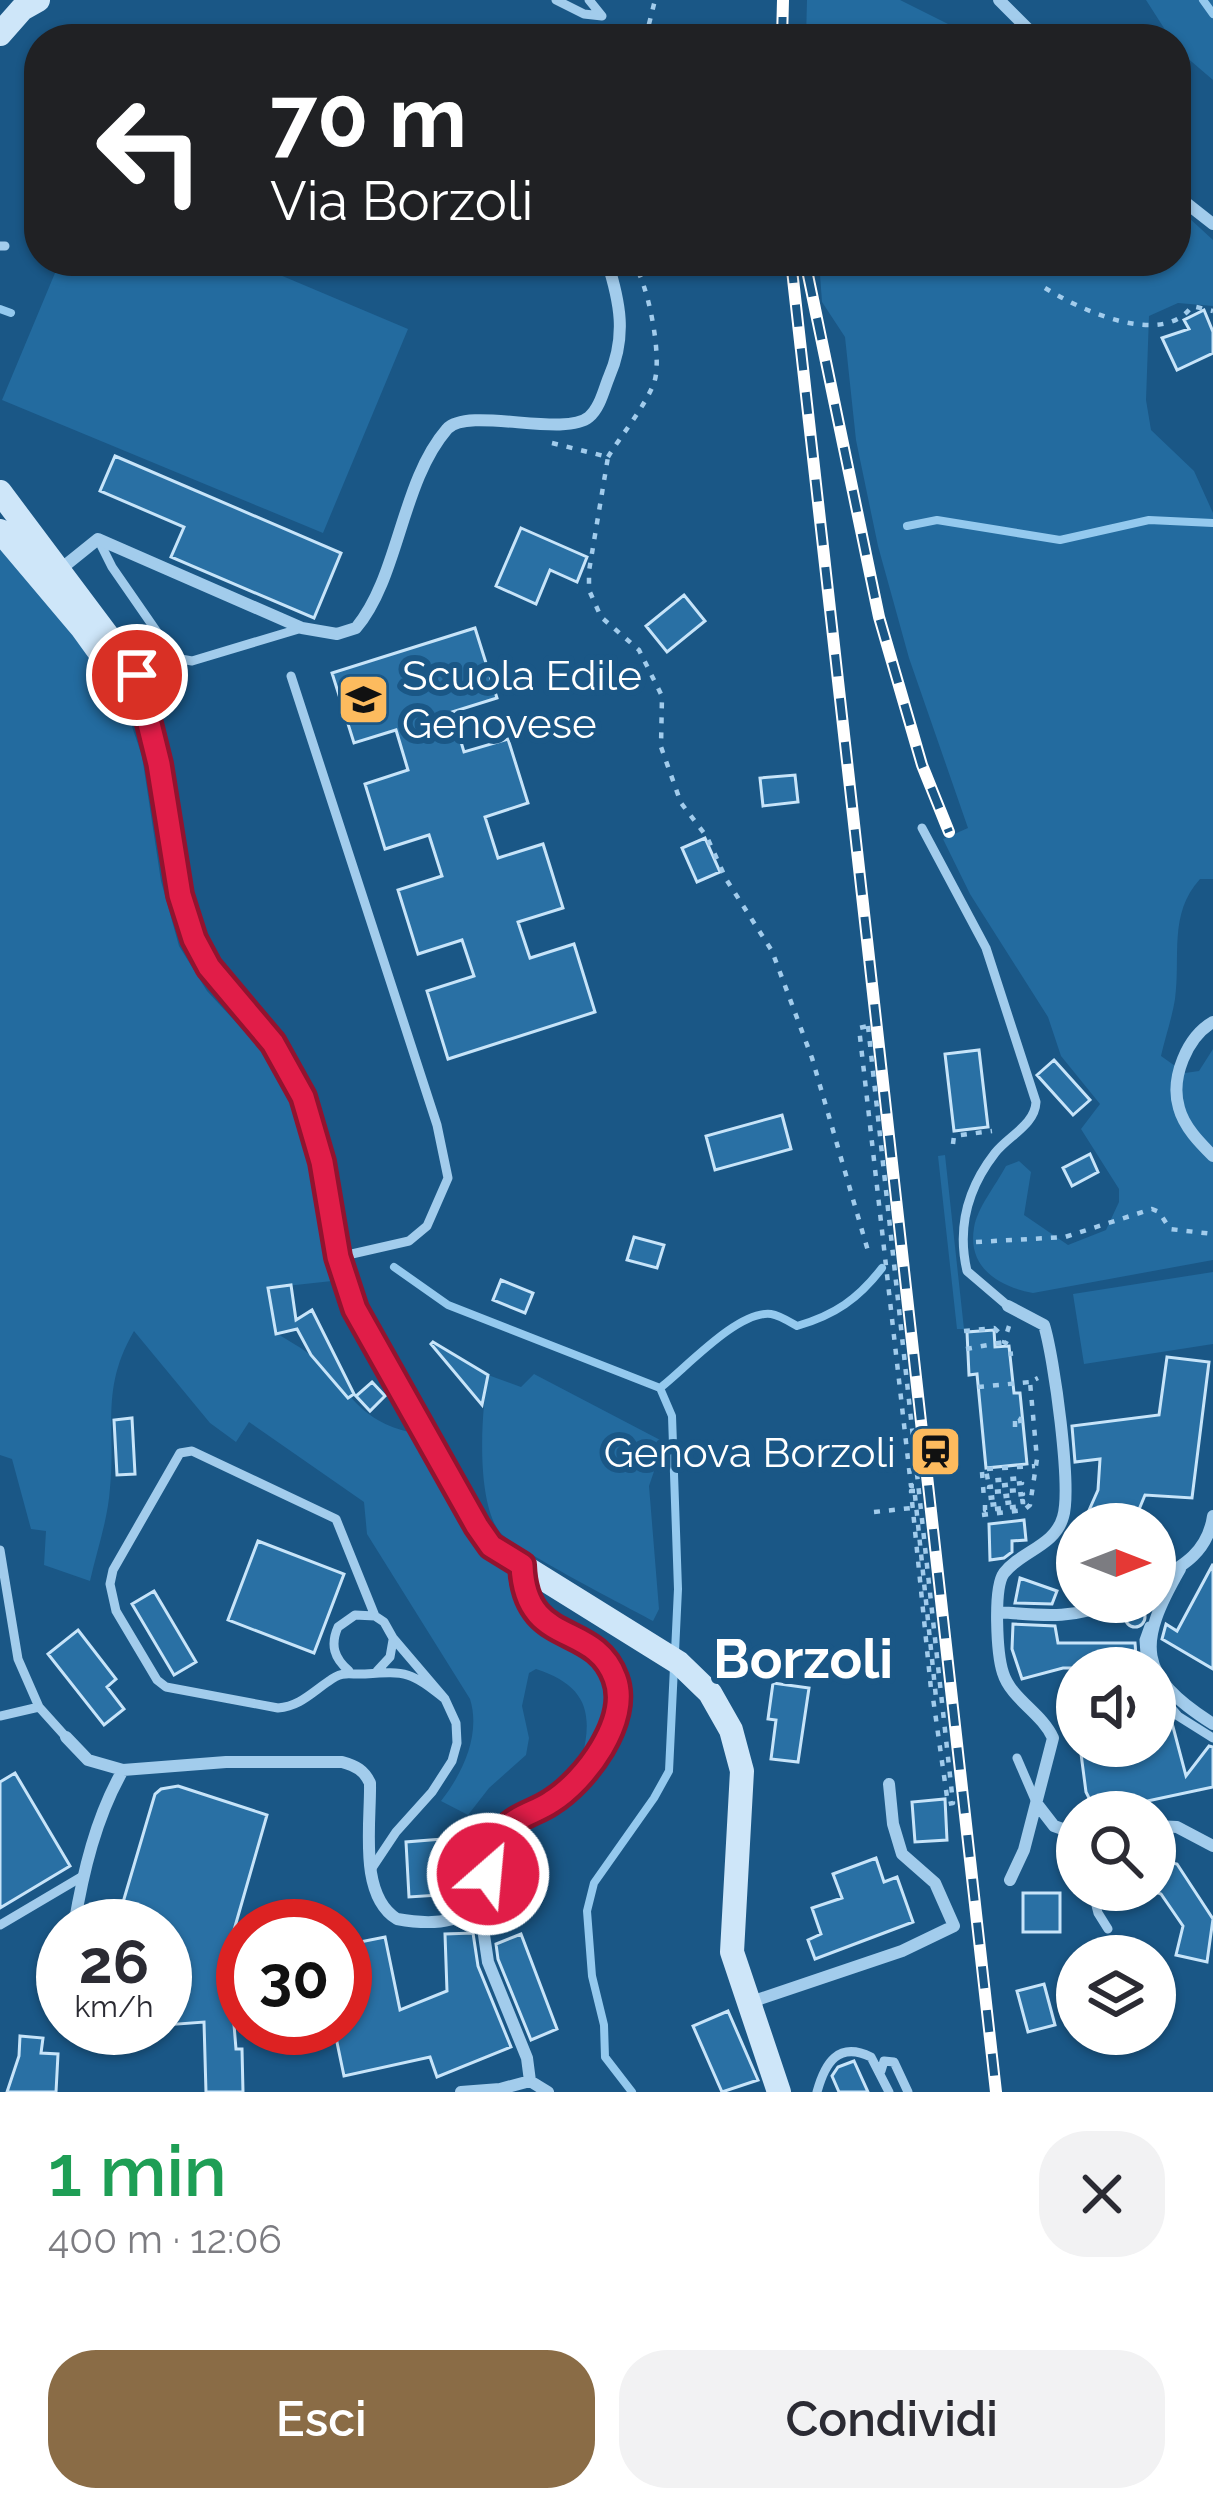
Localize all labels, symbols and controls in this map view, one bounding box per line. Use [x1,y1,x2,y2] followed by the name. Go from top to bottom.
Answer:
[270,68,467,167] text: 70 m
[72,72,228,228] icon: left
[270,169,533,233] text: Via Borzoli
[86,624,188,726] pin
[104,642,170,708] icon: arrive
[402,651,642,748] place label: Scuola Edile Genovese
[335,671,391,727] school or university icon: Scuola Edile Genovese
[907,1424,963,1480] station icon: Genova Borzoli
[604,1428,896,1477] place label: Genova Borzoli
[1056,1503,1176,1623] north arrow
[1056,1503,1176,2055] map controls
[713,1627,893,1691] district label: Borzoli
[1056,1647,1176,1767] button: sound
[1056,1791,1176,1911] button: search
[425,1811,551,1937] position arrow
[216,1899,372,2055] speed limit sign: 30
[79,1927,149,1997] text: 26
[1056,1935,1176,2055] button: layers
[74,1989,154,2024] text: km/h
[48,2128,227,2213] text: 1 min
[1039,2131,1165,2257] button: close
[48,2216,282,2262] text: 400 m · 12:06
[48,2350,595,2488] button: Esci
[619,2350,1165,2488] button: Condividi

